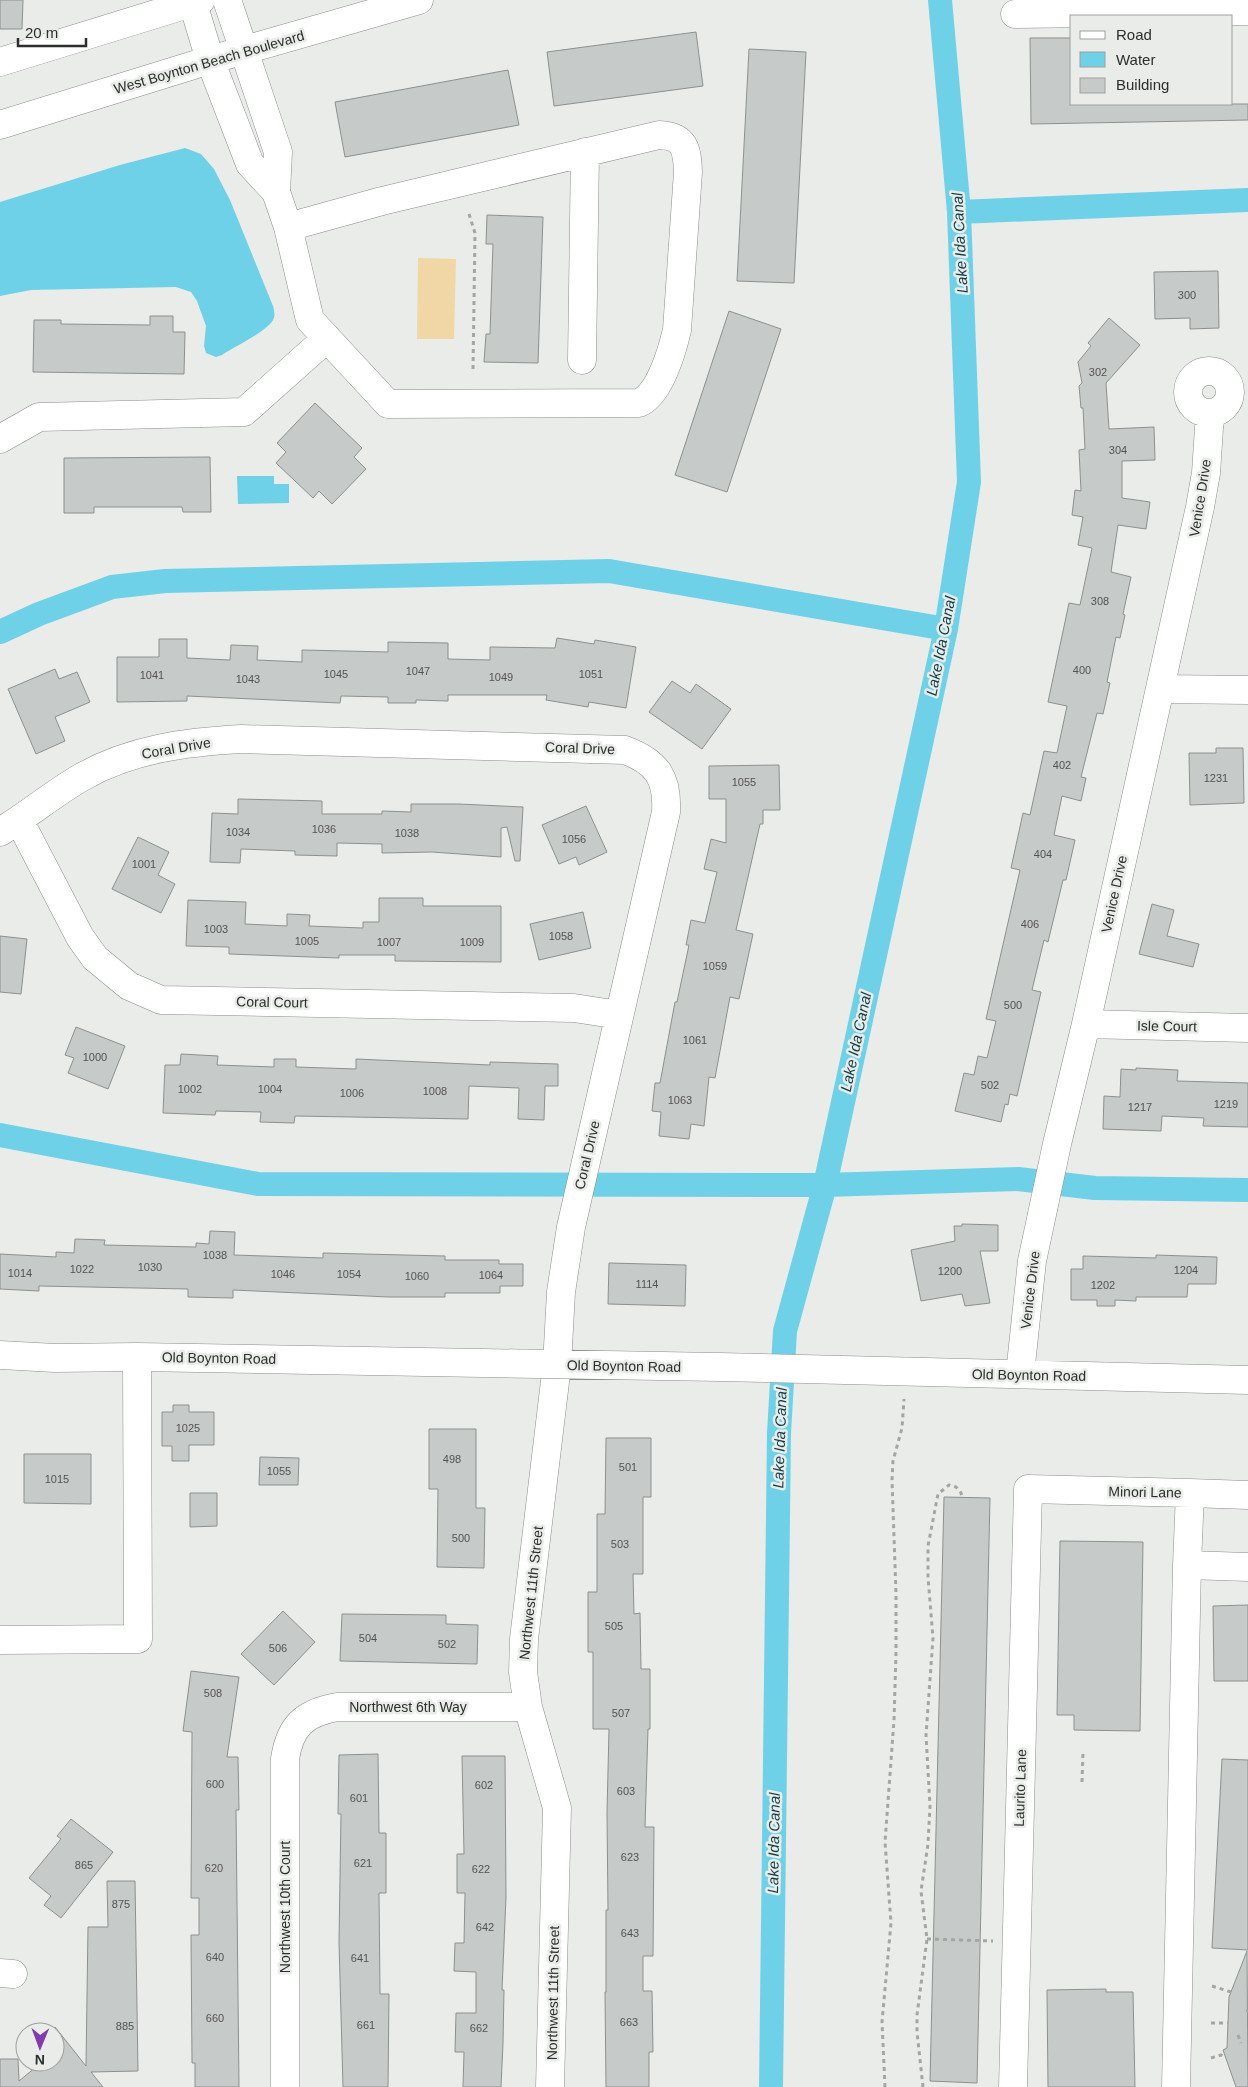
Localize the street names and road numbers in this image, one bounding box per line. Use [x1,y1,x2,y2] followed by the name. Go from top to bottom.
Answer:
[112,27,306,97] street label: West Boynton Beach Boulevard
[1186,458,1214,538] street label: Venice Drive
[140,734,212,762] street label: Coral Drive
[545,739,615,757] street label: Coral Drive
[1098,854,1130,934] street label: Venice Drive
[236,993,308,1011] street label: Coral Court
[1137,1017,1197,1035] street label: Isle Court
[571,1119,603,1191] street label: Coral Drive
[1017,1250,1043,1330] street label: Venice Drive
[162,1349,276,1367] street label: Old Boynton Road
[567,1357,681,1375] street label: Old Boynton Road
[972,1366,1086,1384] street label: Old Boynton Road
[1108,1483,1182,1501] street label: Minori Lane
[516,1525,546,1661] street label: Northwest 11th Street
[349,1699,467,1715] street label: Northwest 6th Way
[1011,1749,1029,1827] street label: Laurito Lane
[277,1841,293,1973] street label: Northwest 10th Court
[544,1926,562,2060] street label: Northwest 11th Street

